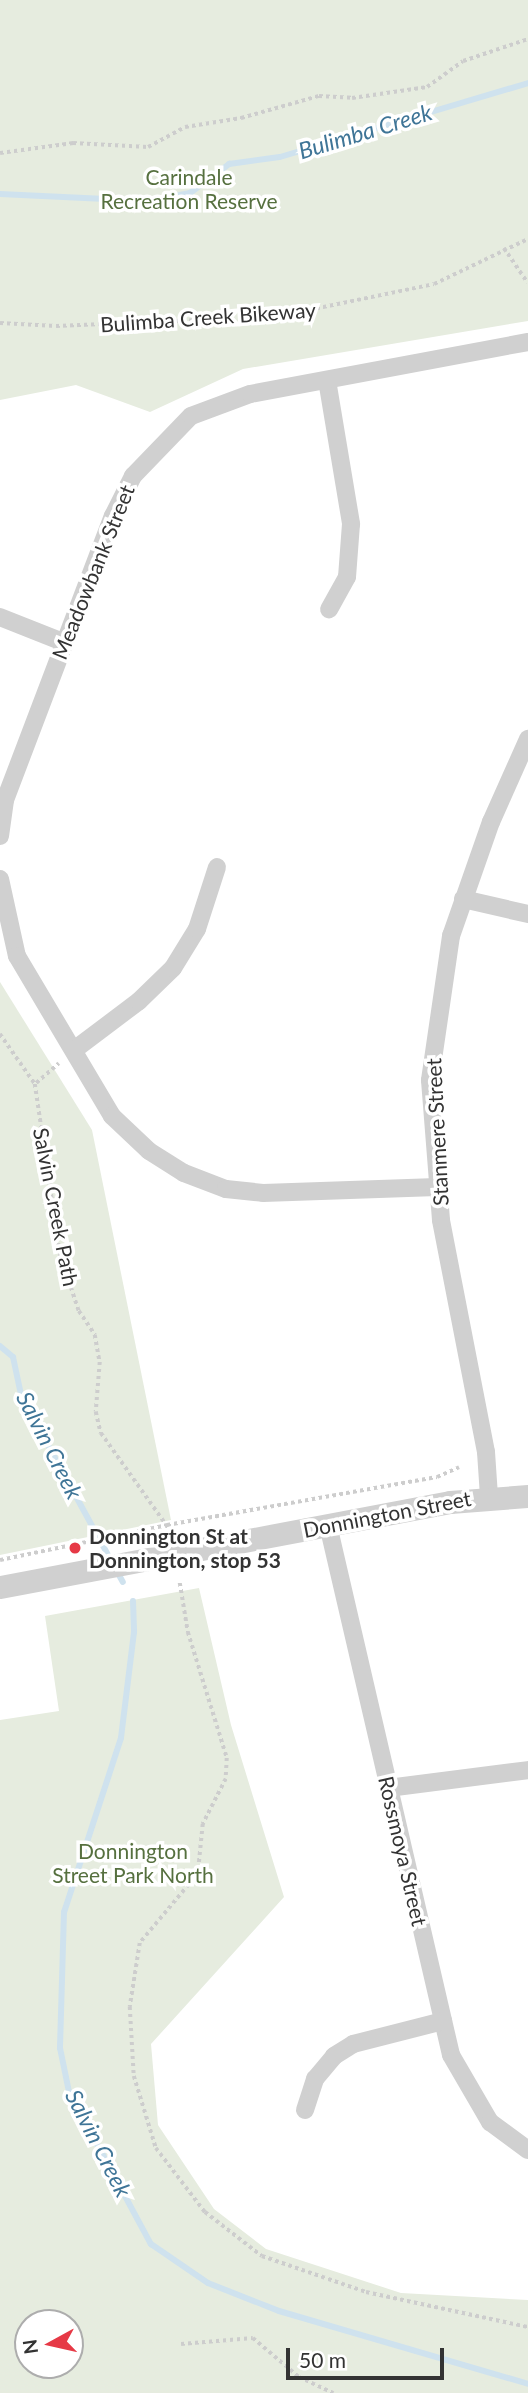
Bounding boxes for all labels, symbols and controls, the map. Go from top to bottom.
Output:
water label: Bulimba Creek [295,98,435,164]
park label: Carindale Recreation Reserve [100,164,278,214]
street label: Bulimba Creek Bikeway [99,297,317,337]
street label: Meadowbank Street [46,481,140,663]
street label: Stanmere Street [421,1057,453,1207]
street label: Salvin Creek Path [28,1126,84,1288]
water label: Salvin Creek [11,1387,89,1503]
street label: Donnington Street [301,1485,473,1543]
place label: Donnington St at Donnington, stop 53 [89,1523,281,1573]
marker: Donnington St at Donnington, stop 53 [67,1540,83,1556]
street label: Rossmoya Street [373,1774,433,1928]
park label: Donnington Street Park North [52,1838,214,1888]
water label: Salvin Creek [60,2085,138,2201]
north arrow [14,2309,84,2379]
scale bar [290,2334,448,2378]
text: N [17,2338,42,2356]
text: 50 m [299,2347,346,2372]

